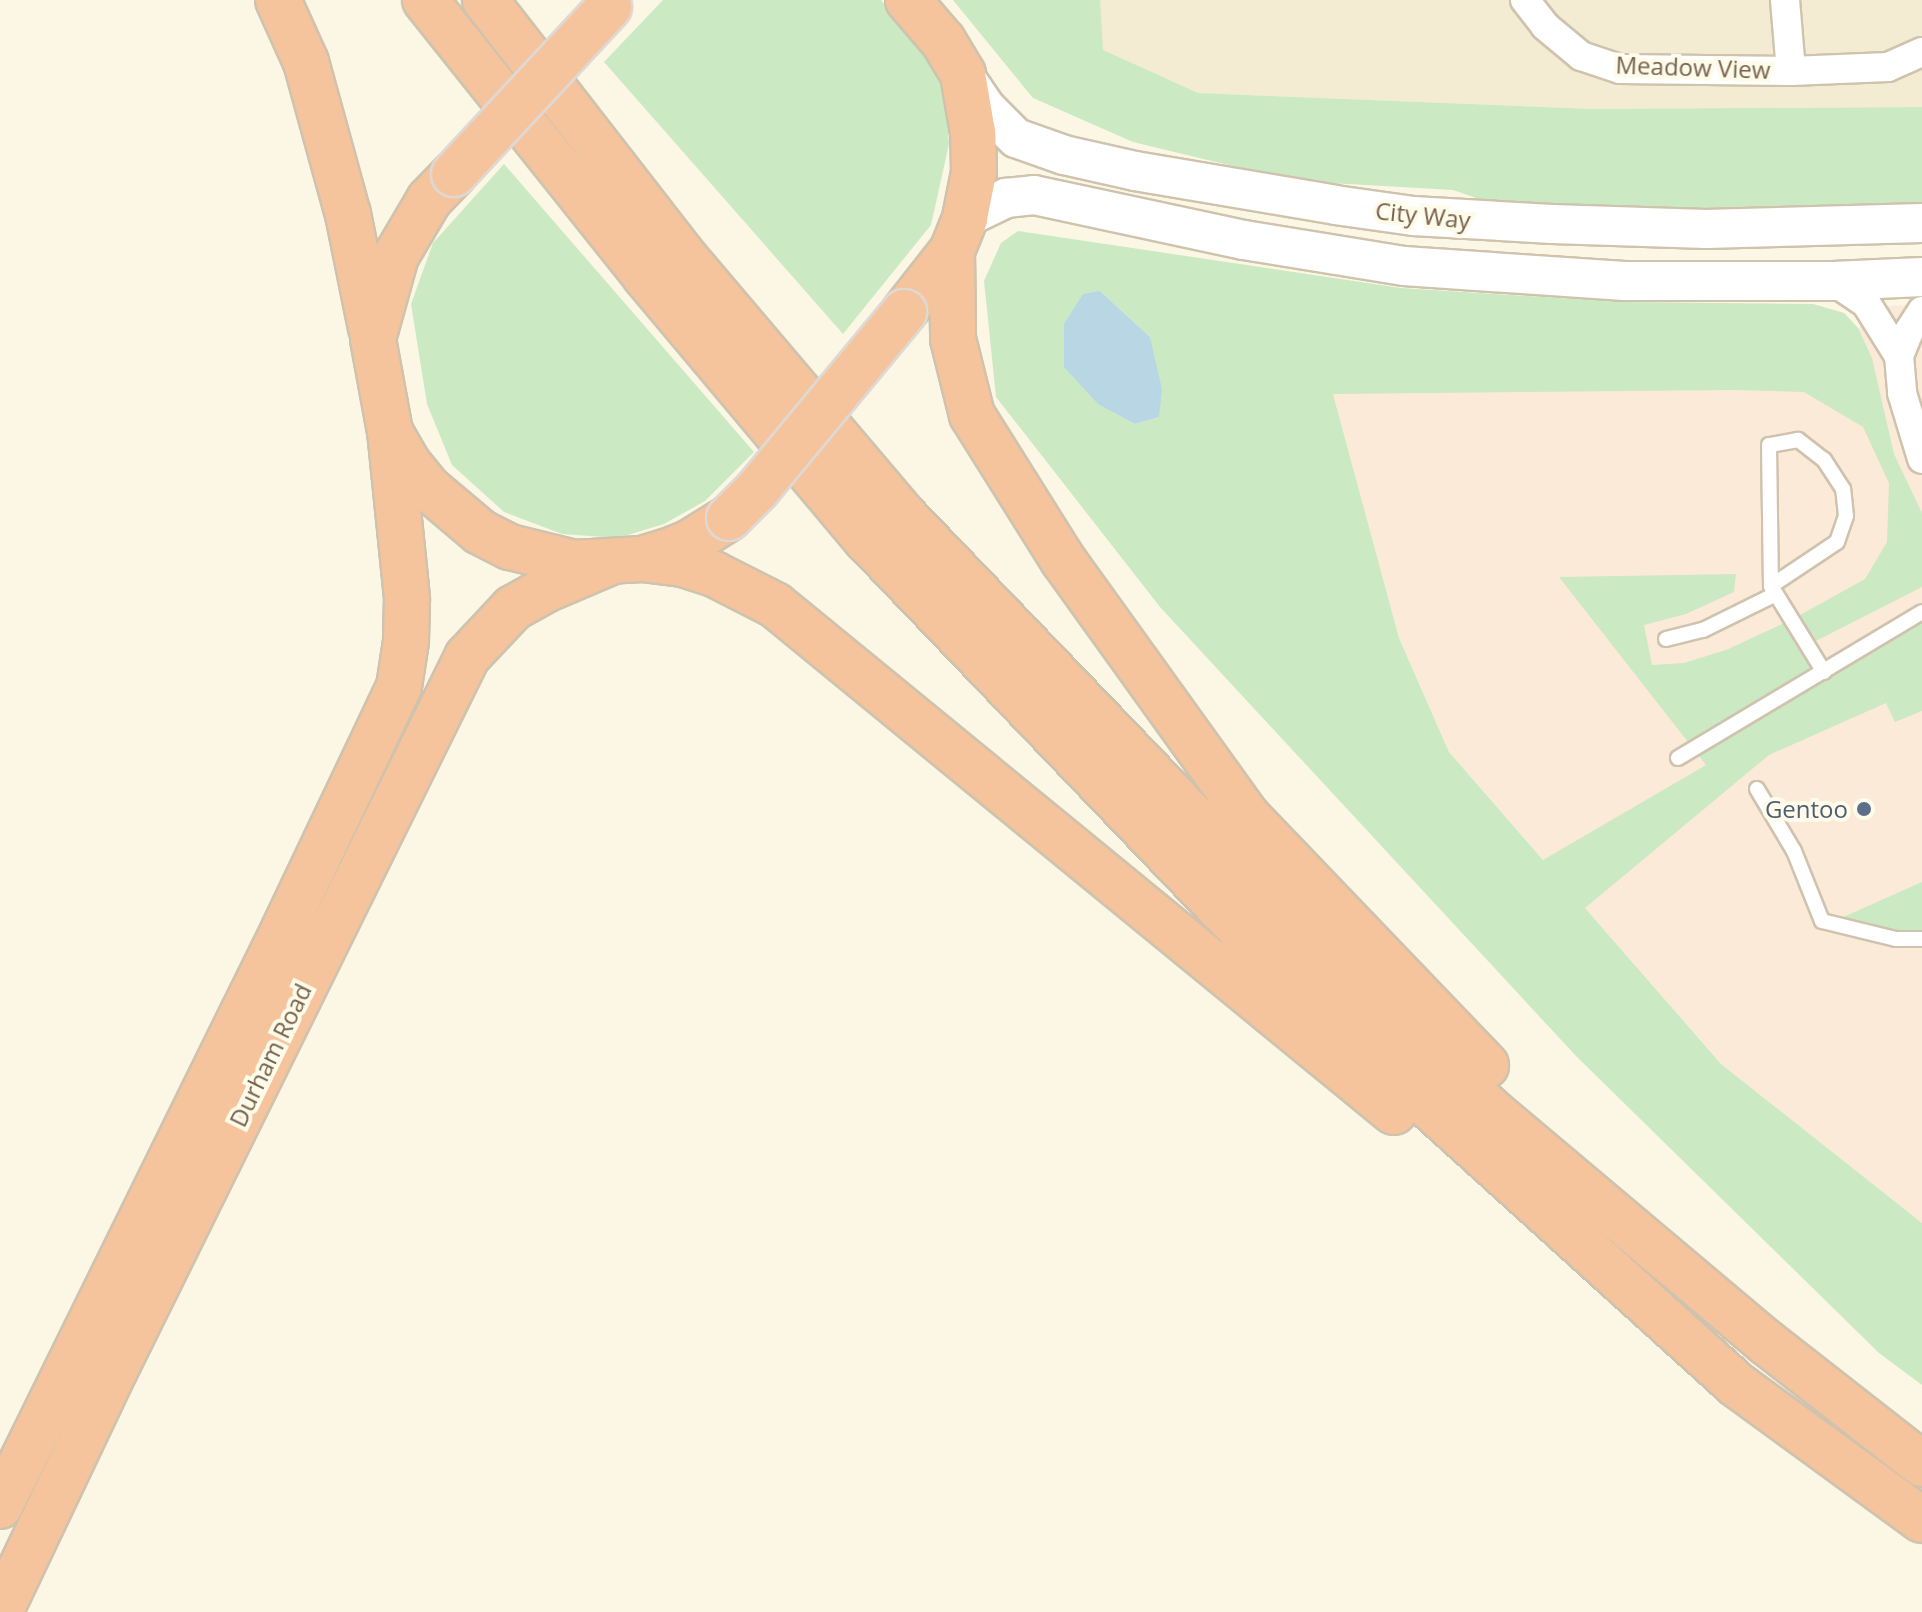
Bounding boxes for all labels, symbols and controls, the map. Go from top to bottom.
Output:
street label: Meadow View [1615,50,1771,84]
street label: City Way [1374,196,1472,234]
place label: Gentoo [1765,795,1848,823]
marker: Gentoo [1855,800,1873,818]
street label: Durham Road [223,979,317,1131]

